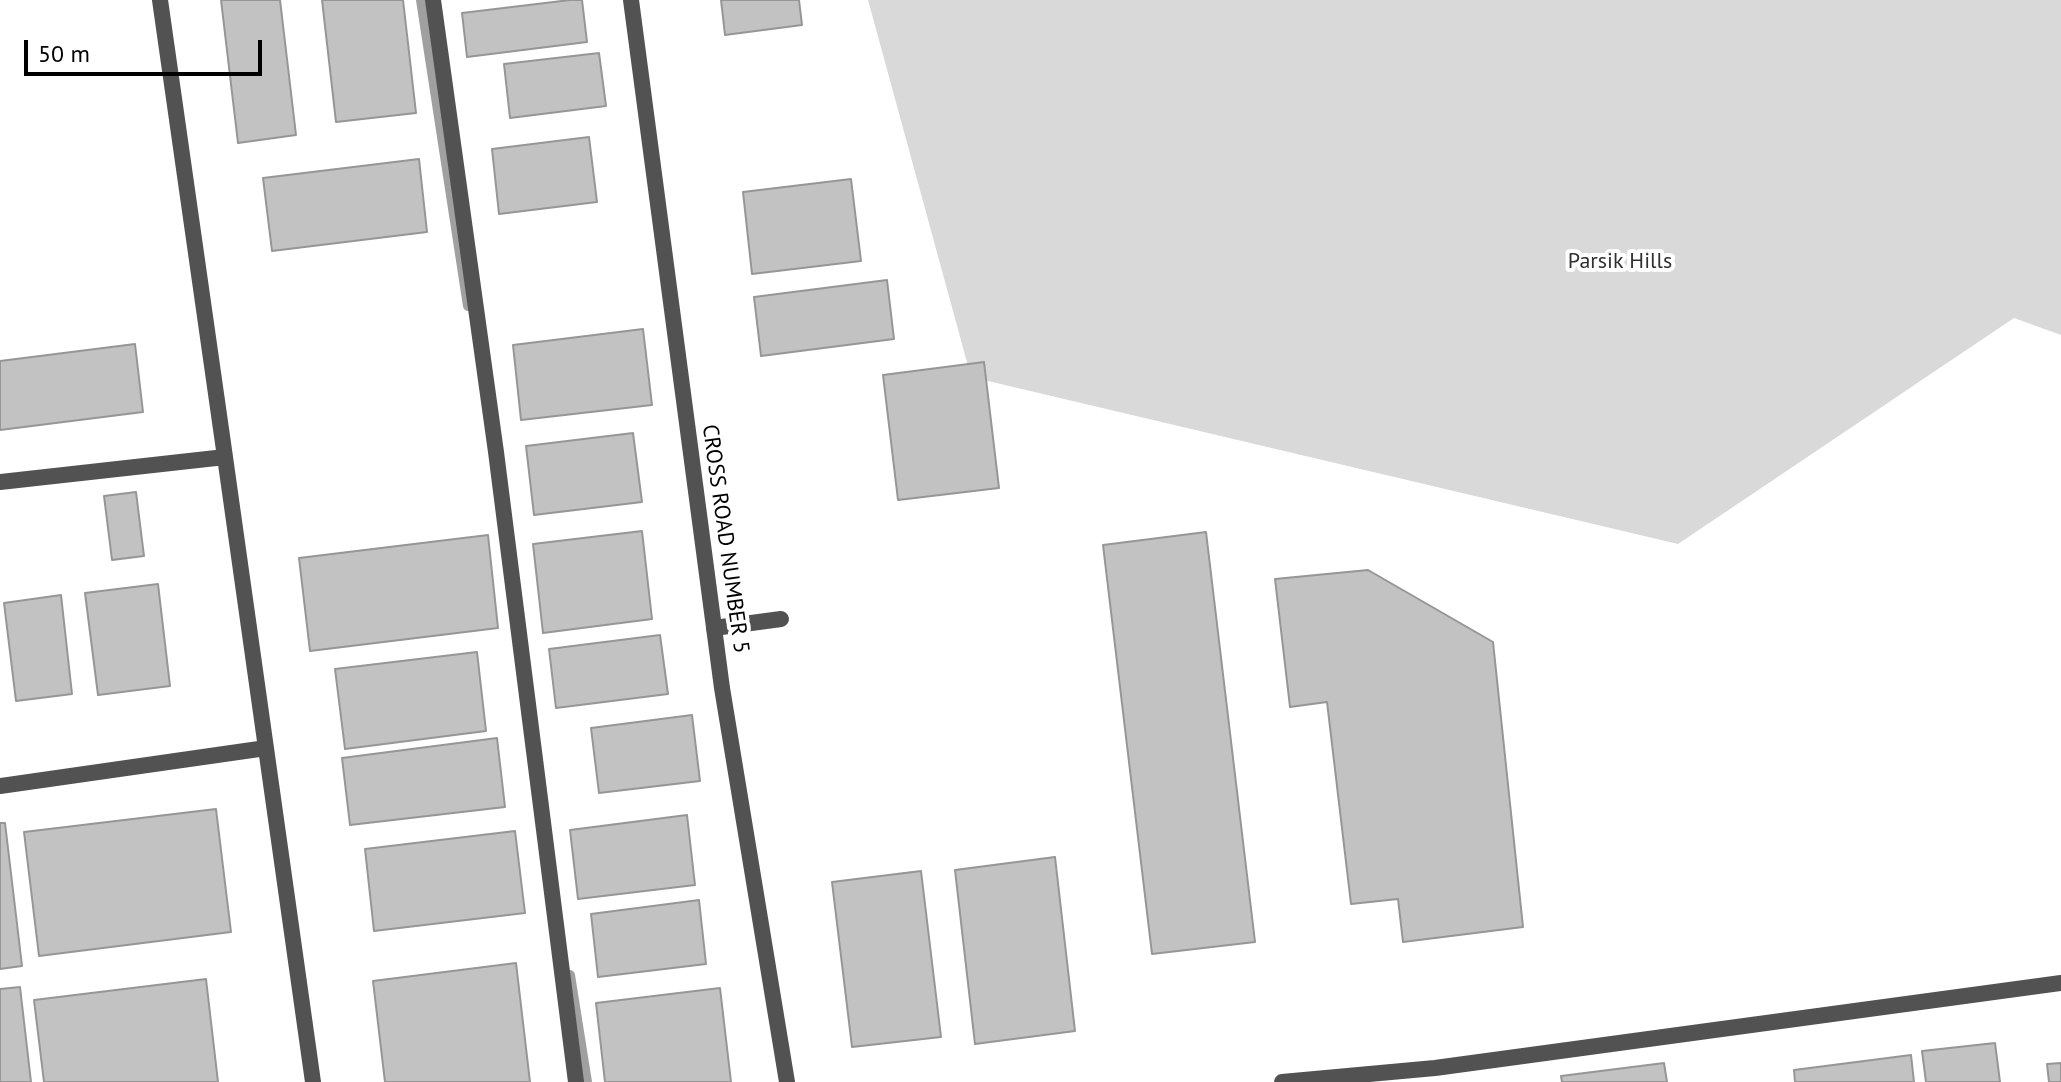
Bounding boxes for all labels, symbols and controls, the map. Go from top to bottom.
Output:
scale bar [28,24,266,74]
text: 50 m [38,38,90,69]
park label: Parsik Hills [1568,249,1672,275]
street label: CROSS ROAD NUMBER 5 [696,423,754,655]

